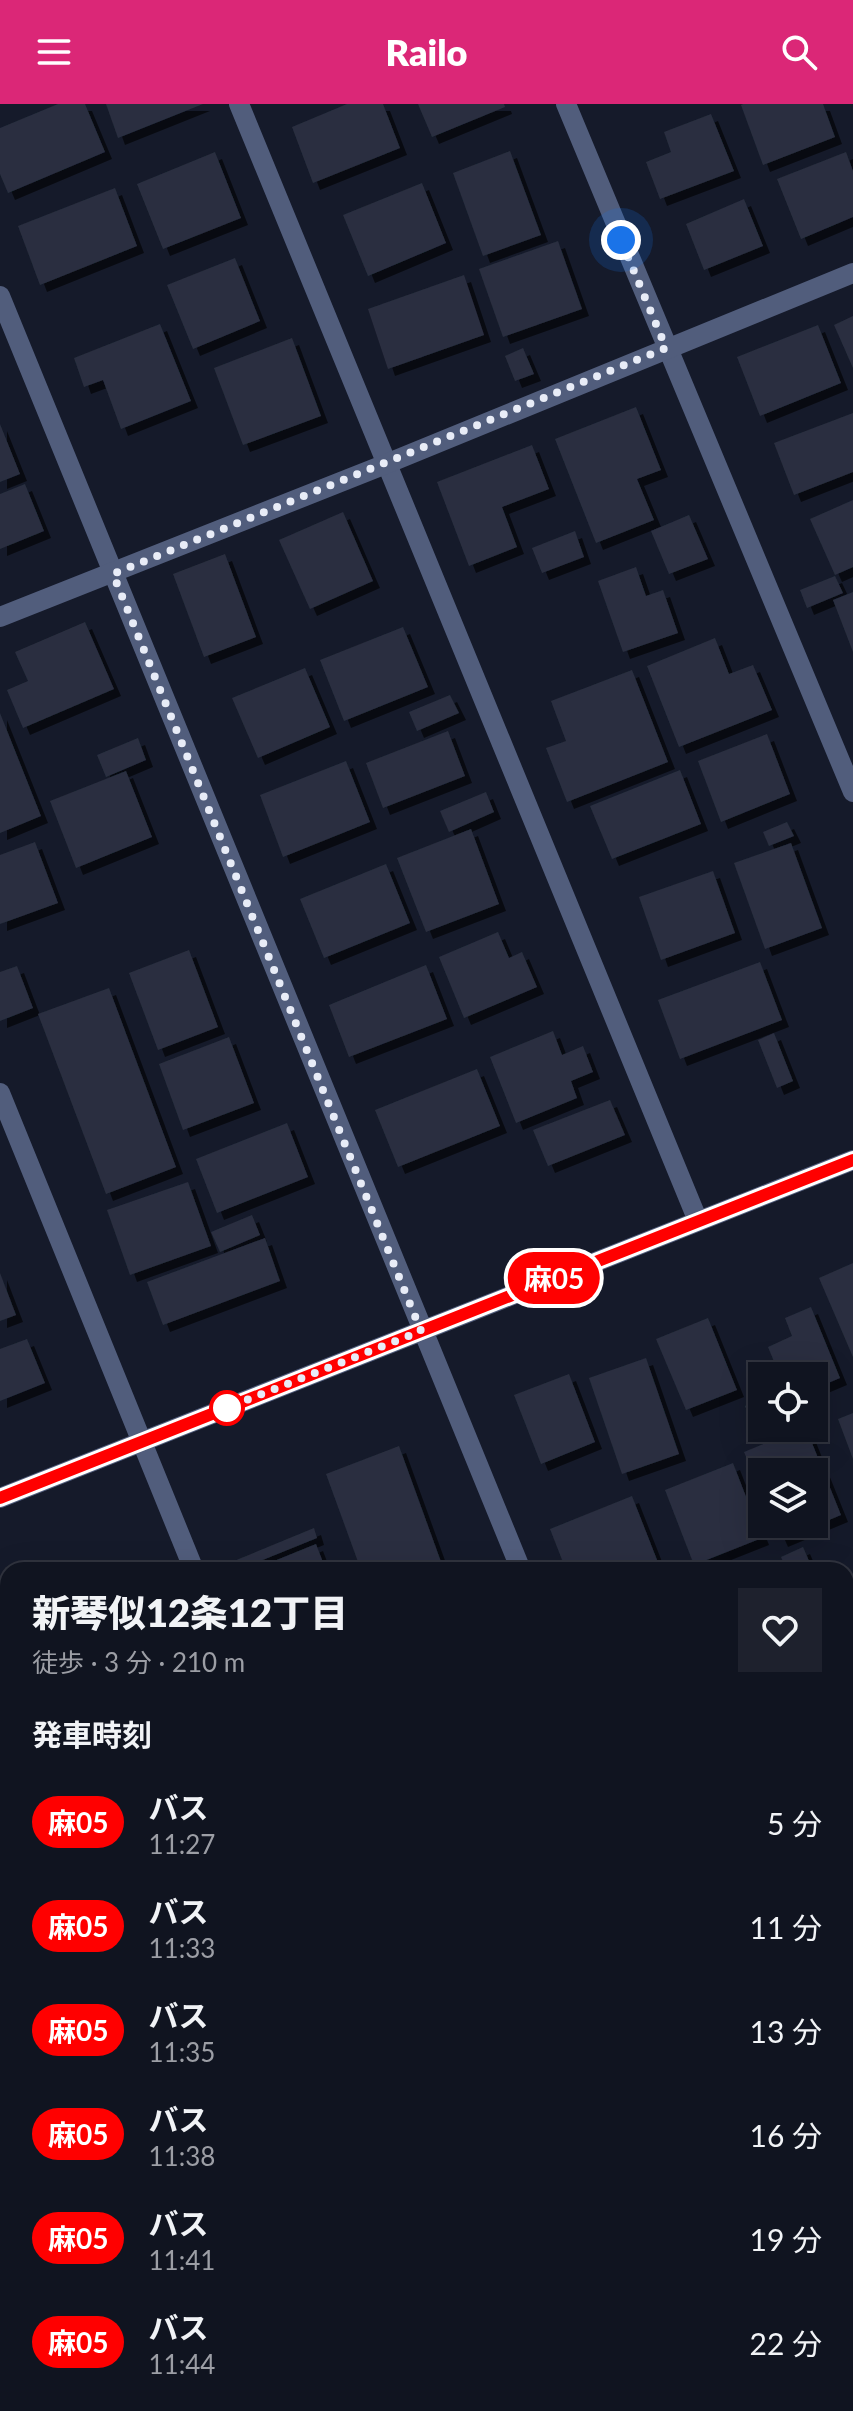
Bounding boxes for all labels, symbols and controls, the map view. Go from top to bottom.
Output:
icon: menu [32,30,76,74]
text: Railo [386,30,467,74]
icon: search [777,30,821,74]
your location [601,220,641,260]
line badge: 麻05 [508,1252,600,1304]
text: 麻05 [524,1261,584,1295]
map controls [748,1362,828,1538]
button: locate [748,1362,828,1442]
unlabelled marker [210,1391,244,1425]
button: layers [748,1458,828,1538]
button: heart [738,1588,822,1672]
text: 新琴似12条12丁目 [32,1589,348,1635]
text: 徒歩 · 3 分 · 210 m [32,1646,245,1678]
text: 発車時刻 [32,1716,152,1752]
text: バス [148,1789,208,1825]
text: 麻05 [48,1805,108,1839]
text: 5 分 [767,1805,822,1841]
text: 11:27 [148,1828,215,1860]
text: バス [148,1893,208,1929]
text: 麻05 [48,1909,108,1943]
text: 11 分 [750,1909,822,1945]
text: 11:33 [148,1932,215,1964]
text: バス [148,1997,208,2033]
text: 麻05 [48,2013,108,2047]
text: 13 分 [750,2013,822,2049]
text: 11:35 [148,2036,215,2068]
text: バス [148,2101,208,2137]
text: 麻05 [48,2117,108,2151]
text: 16 分 [750,2117,822,2153]
text: 11:38 [148,2140,215,2172]
text: バス [148,2205,208,2241]
text: 麻05 [48,2221,108,2255]
text: 19 分 [750,2221,822,2257]
text: 11:41 [148,2244,215,2276]
text: バス [148,2309,208,2345]
text: 麻05 [48,2325,108,2359]
text: 22 分 [750,2325,822,2361]
text: 11:44 [148,2348,215,2380]

